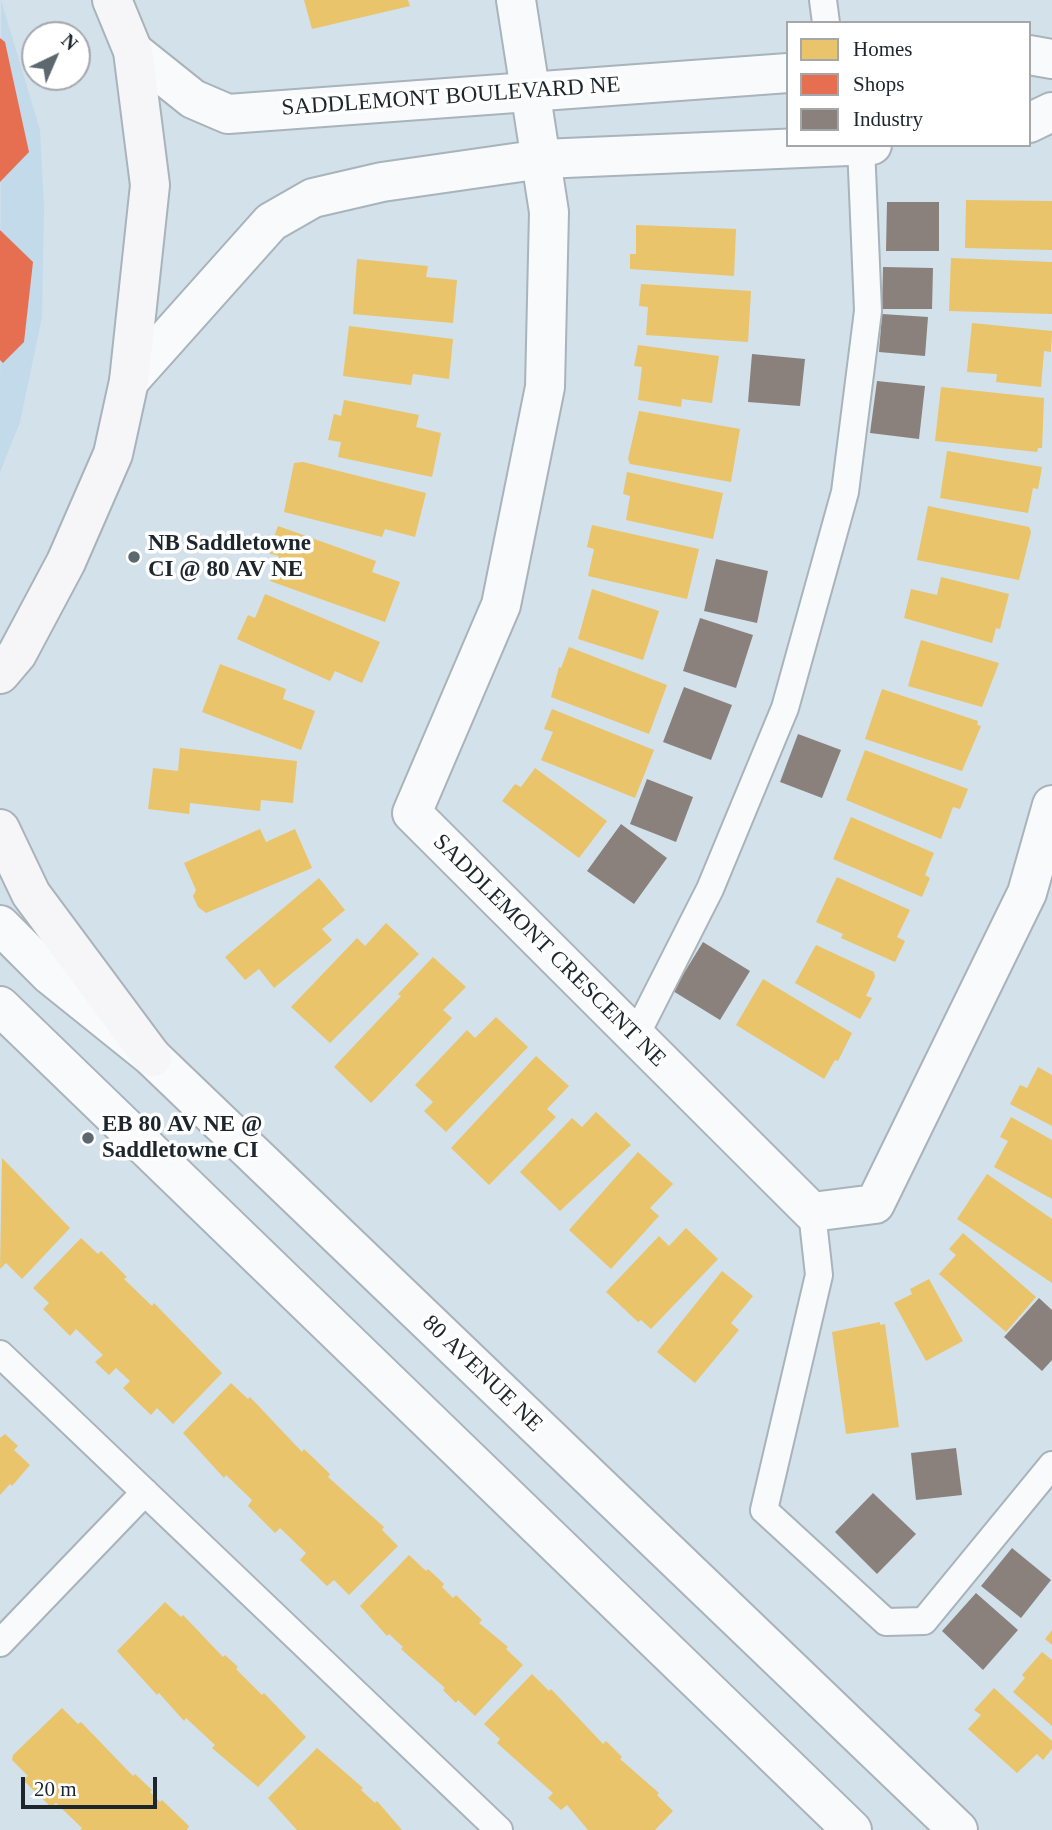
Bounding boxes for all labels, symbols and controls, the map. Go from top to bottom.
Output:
north arrow [21,21,91,91]
legend [786,21,1031,147]
text: N [57,30,82,54]
text: Homes [853,37,913,61]
street label: SADDLEMONT BOULEVARD NE [281,71,621,123]
text: Shops [853,72,904,96]
text: Industry [853,107,923,131]
place label: NB Saddletowne CI @ 80 AV NE [148,530,311,584]
marker: NB Saddletowne CI @ 80 AV NE [126,549,142,565]
street label: SADDLEMONT CRESCENT NE [427,829,671,1073]
place label: EB 80 AV NE @ Saddletowne CI [102,1111,262,1165]
marker: EB 80 AV NE @ Saddletowne CI [80,1130,96,1146]
street label: 80 AVENUE NE [416,1310,548,1438]
scale bar [24,1764,161,1808]
text: 20 m [34,1777,77,1801]

